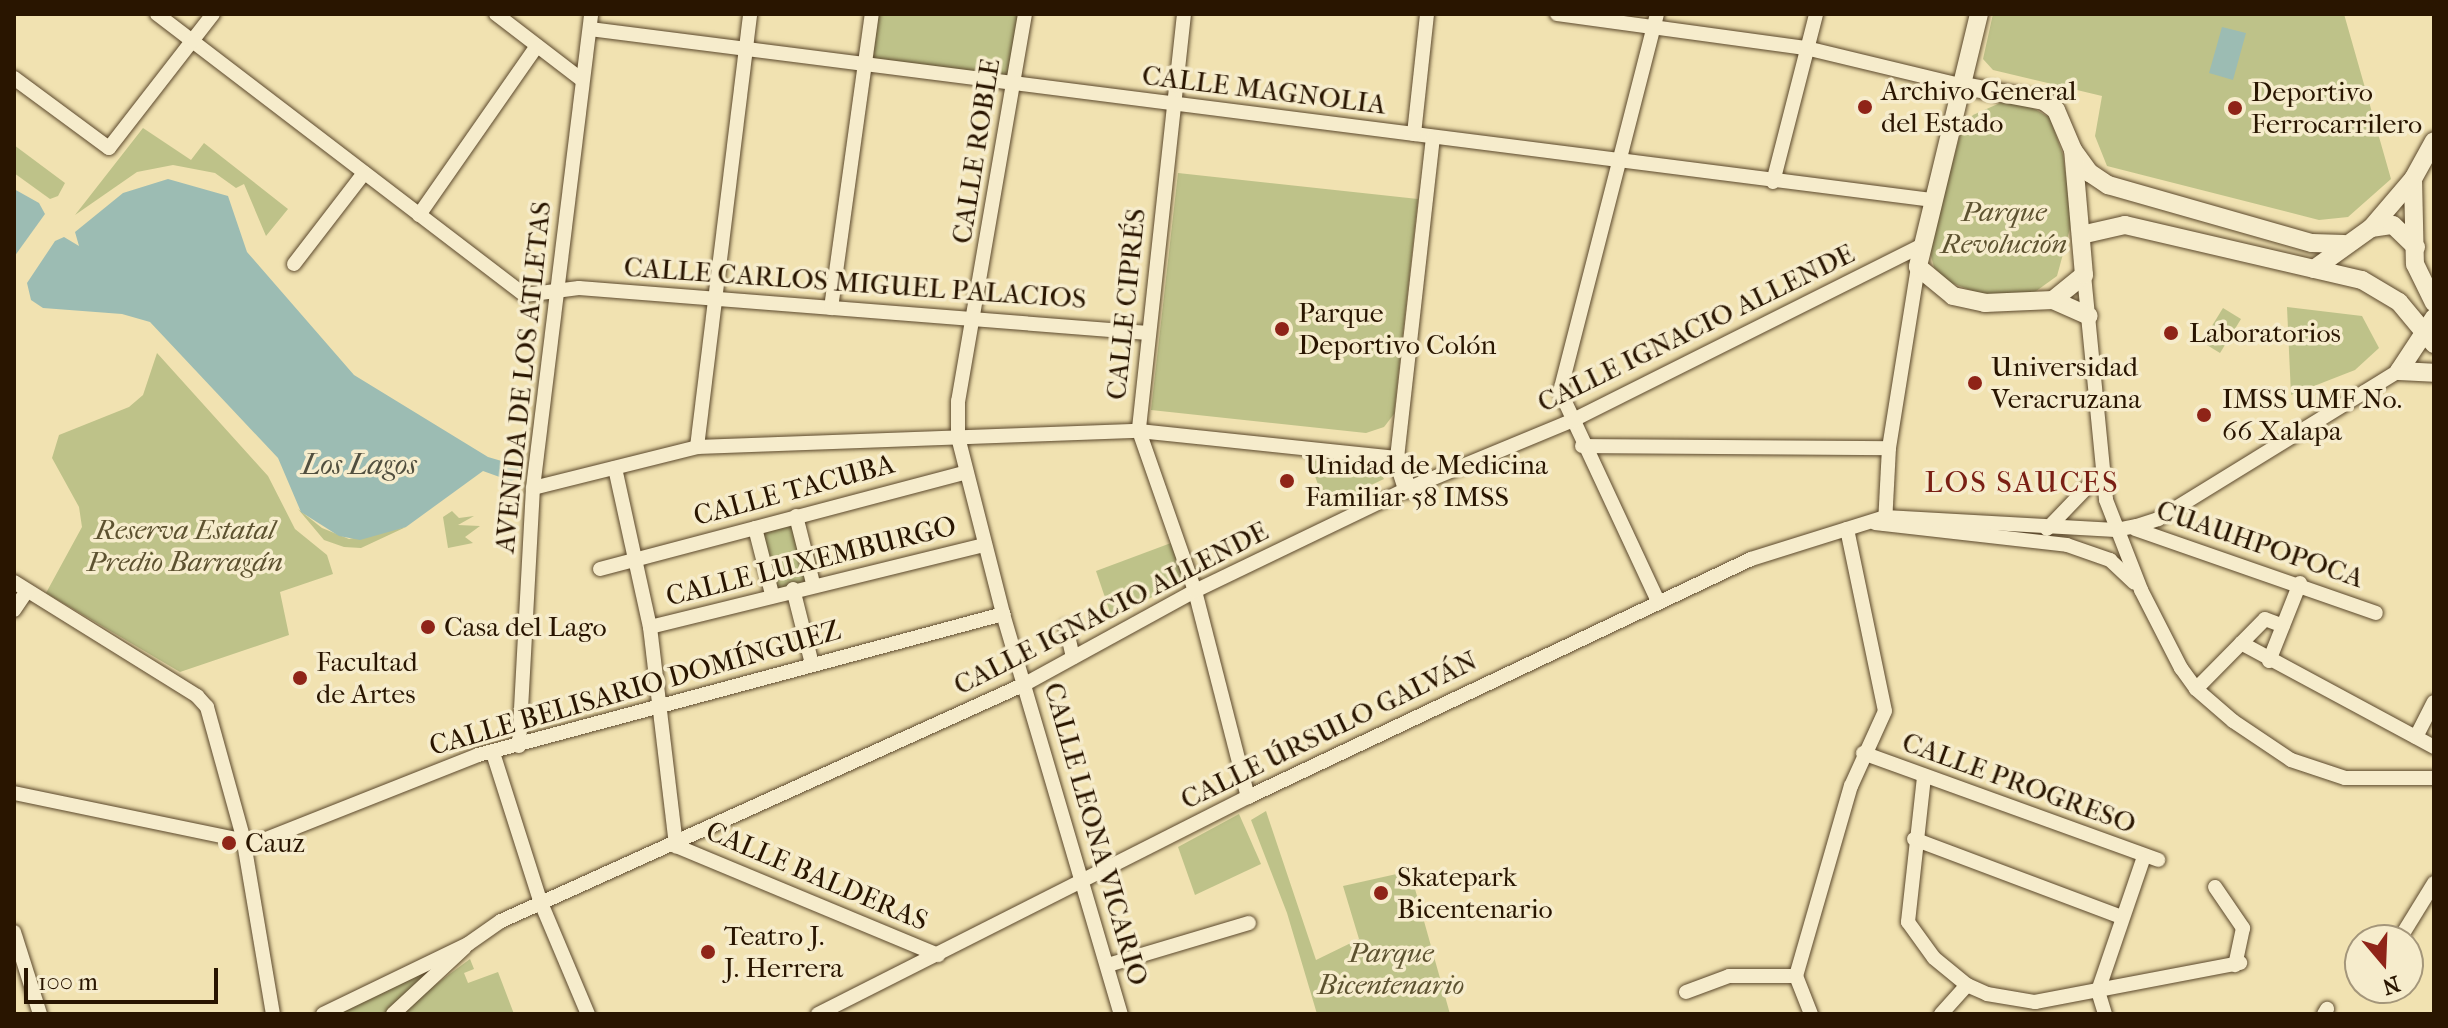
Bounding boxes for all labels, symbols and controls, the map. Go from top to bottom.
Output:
street label: CALLE ROBLE [945,56,1007,246]
street label: CALLE MAGNOLIA [1140,58,1388,122]
place label: Archivo General del Estado [1881,74,2077,140]
place label: Deportivo Ferrocarrilero [2251,75,2422,141]
marker: Archivo General del Estado [1856,98,1874,116]
marker: Deportivo Ferrocarrilero [2226,99,2244,117]
park label: Parque Revolución [1941,195,2067,261]
street label: AVENIDA DE LOS ATLETAS [488,199,558,555]
street label: CALLE CIPRÉS [1099,207,1153,401]
street label: CALLE IGNACIO ALLENDE [1532,237,1860,419]
street label: CALLE CARLOS MIGUEL PALACIOS [623,250,1087,316]
place label: Parque Deportivo Colón [1298,296,1497,362]
place label: Laboratorios [2189,316,2341,350]
marker: Parque Deportivo Colón [1273,320,1291,338]
marker: Laboratorios [2160,322,2182,344]
place label: Universidad Veracruzana [1991,350,2141,416]
marker: Universidad Veracruzana [1966,374,1984,392]
place label: IMSS UMF No. 66 Xalapa [2222,382,2402,448]
marker: IMSS UMF No. 66 Xalapa [2193,404,2215,426]
water label: Los Lagos [301,447,417,483]
street label: CALLE TACUBA [690,447,898,533]
place label: Unidad de Medicina Familiar 58 IMSS [1305,448,1548,514]
district label: LOS SAUCES [1924,465,2120,501]
marker: Unidad de Medicina Familiar 58 IMSS [1276,470,1298,492]
street label: CUAUHPOPOCA [2152,493,2368,595]
street label: CALLE LUXEMBURGO [662,509,960,613]
park label: Reserva Estatal Predio Barragán [87,513,283,579]
street label: CALLE IGNACIO ALLENDE [948,514,1274,702]
place label: Casa del Lago [444,610,607,644]
street label: CALLE BELISARIO DOMÍNGUEZ [425,613,845,763]
marker: Casa del Lago [419,618,437,636]
street label: CALLE ÚRSULO GALVÁN [1175,643,1483,817]
place label: Facultad de Artes [316,645,418,711]
marker: Facultad de Artes [291,669,309,687]
street label: CALLE LEONA VICARIO [1037,679,1155,989]
street label: CALLE PROGRESO [1898,725,2140,841]
street label: CALLE BALDERAS [701,814,933,938]
place label: Cauz [245,826,305,860]
marker: Cauz [220,834,238,852]
place label: Skatepark Bicentenario [1397,860,1553,926]
marker: Skatepark Bicentenario [1372,884,1390,902]
place label: Teatro J. J. Herrera [724,919,843,985]
north arrow [2344,924,2424,1004]
park label: Parque Bicentenario [1318,936,1464,1002]
marker: Teatro J. J. Herrera [699,943,717,961]
scale bar [28,952,222,1002]
text: 100 m [38,968,98,996]
text: N [2379,970,2403,1000]

